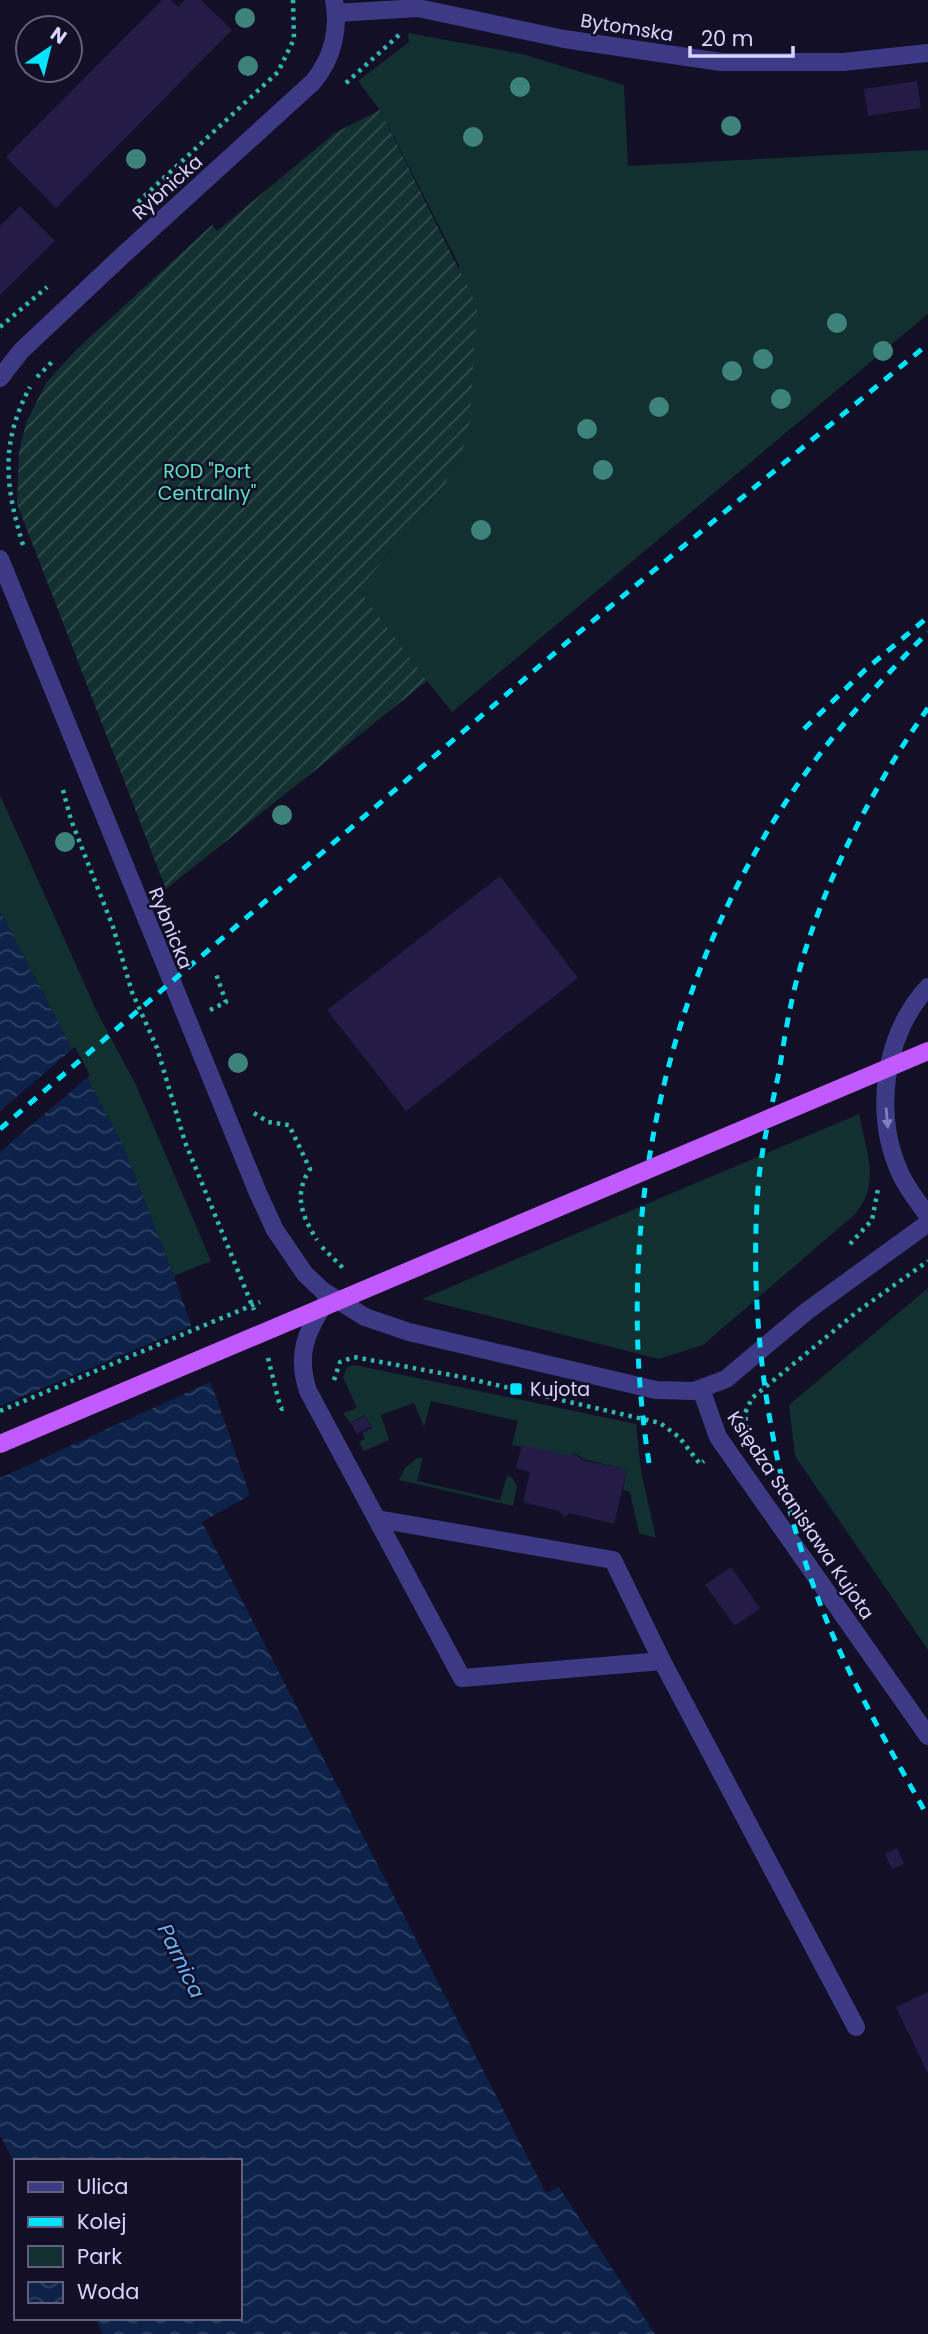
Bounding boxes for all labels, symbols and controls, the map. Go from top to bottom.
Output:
street label: Bytomska [579,7,675,48]
north arrow [14,14,84,84]
scale bar [690,14,793,58]
text: N [45,20,72,51]
text: 20 m [701,24,754,53]
street label: Rybnicka [126,149,208,226]
park label: ROD "Port Centralny" [158,458,256,507]
street label: Rybnicka [142,883,199,973]
one-way arrow [882,1107,893,1129]
place label: Kujota [530,1376,590,1403]
marker: Kujota [508,1381,524,1397]
street label: Księdza Stanisława Kujota [721,1406,881,1625]
water label: Parnica [151,1919,212,2003]
legend [14,2159,242,2320]
text: Ulica [77,2172,128,2201]
text: Kolej [77,2207,126,2236]
text: Park [77,2242,122,2271]
text: Woda [77,2277,139,2306]

